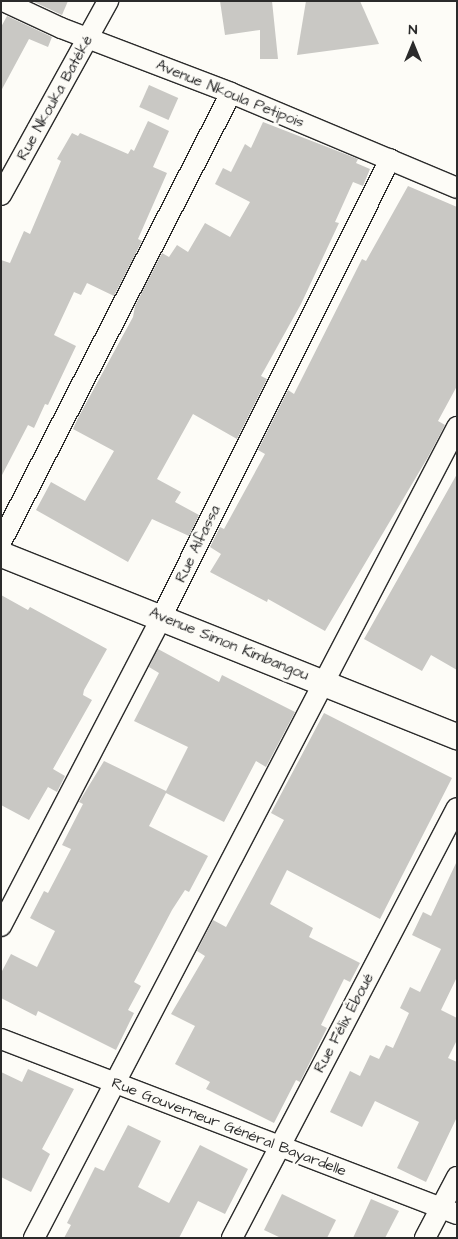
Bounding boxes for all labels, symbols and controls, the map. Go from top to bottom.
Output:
north arrow [388,20,438,70]
text: N [409,20,417,40]
street label: Rue Nkouka Batéké [13,33,97,163]
street label: Avenue Nkoula Petipois [153,56,307,132]
street label: Rue Alfassa [172,502,224,586]
street label: Avenue Simon Kimbangou [147,604,311,684]
street label: Rue Félix Éboué [310,970,378,1076]
street label: Rue Gouverneur Général Bayardelle [109,1074,349,1180]

